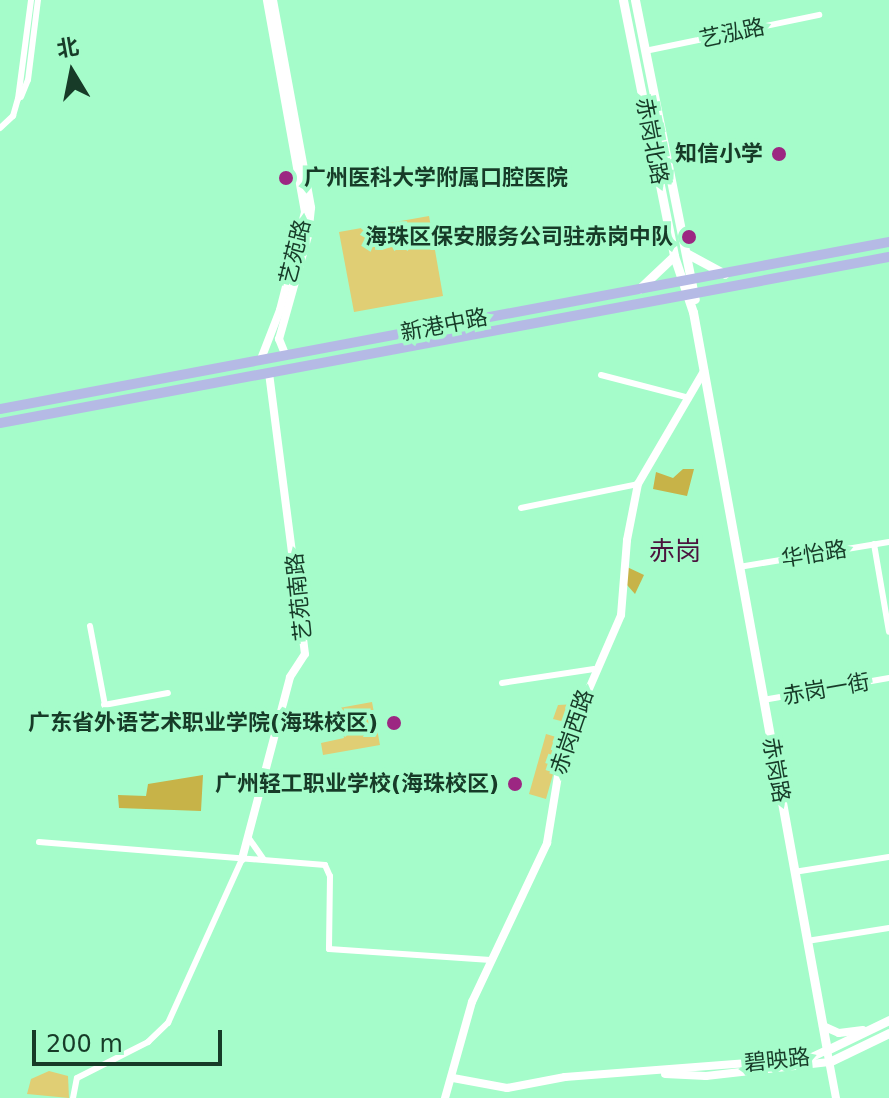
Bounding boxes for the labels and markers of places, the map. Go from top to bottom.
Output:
place label: 知信小学 [675,141,763,167]
marker: 知信小学 [770,145,788,163]
place label: 广州医科大学附属口腔医院 [304,165,568,191]
marker: 广州医科大学附属口腔医院 [275,167,297,189]
place label: 海珠区保安服务公司驻赤岗中队 [365,224,673,250]
marker: 海珠区保安服务公司驻赤岗中队 [680,228,698,246]
place label: 广东省外语艺术职业学院(海珠校区) [28,710,378,736]
marker: 广东省外语艺术职业学院(海珠校区) [385,714,403,732]
place label: 广州轻工职业学校(海珠校区) [215,771,499,797]
marker: 广州轻工职业学校(海珠校区) [506,775,524,793]

